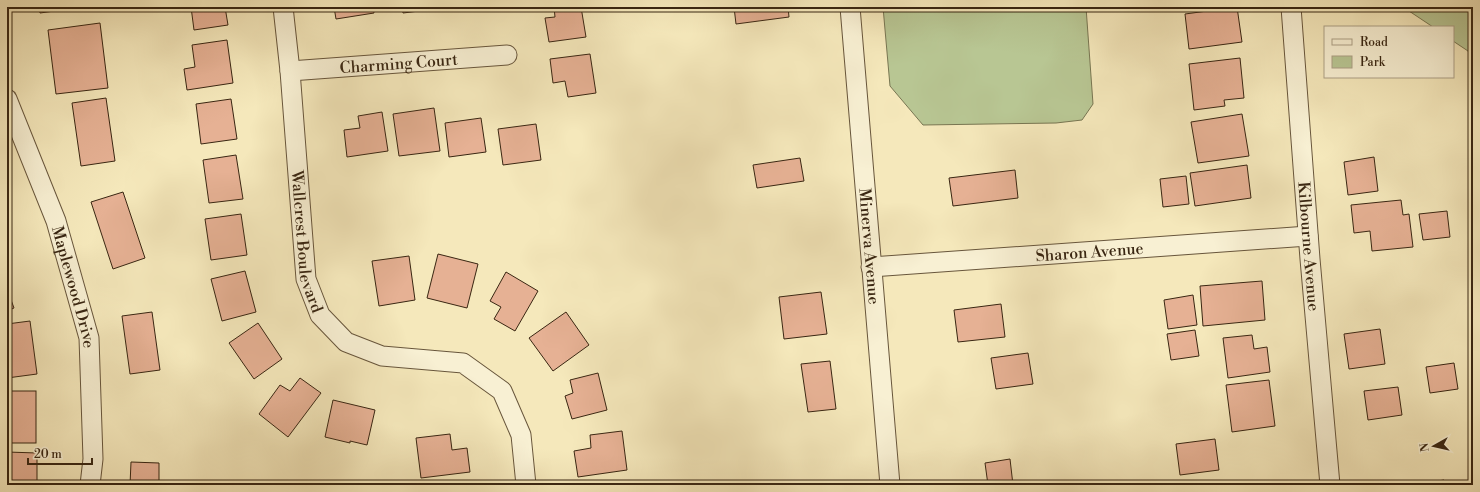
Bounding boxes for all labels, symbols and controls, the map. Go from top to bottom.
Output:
legend [1324,26,1454,78]
text: Road [1360,35,1388,50]
street label: Charming Court [339,50,459,78]
text: Park [1360,55,1386,70]
street label: Wallcrest Boulevard [287,169,327,316]
street label: Kilbourne Avenue [1293,181,1324,312]
street label: Minerva Avenue [854,187,884,305]
street label: Maplewood Drive [47,224,99,349]
street label: Sharon Avenue [1035,239,1144,266]
north arrow [1414,426,1454,466]
scale bar [28,440,92,466]
text: N [1418,442,1433,453]
text: 20 m [34,447,62,462]

